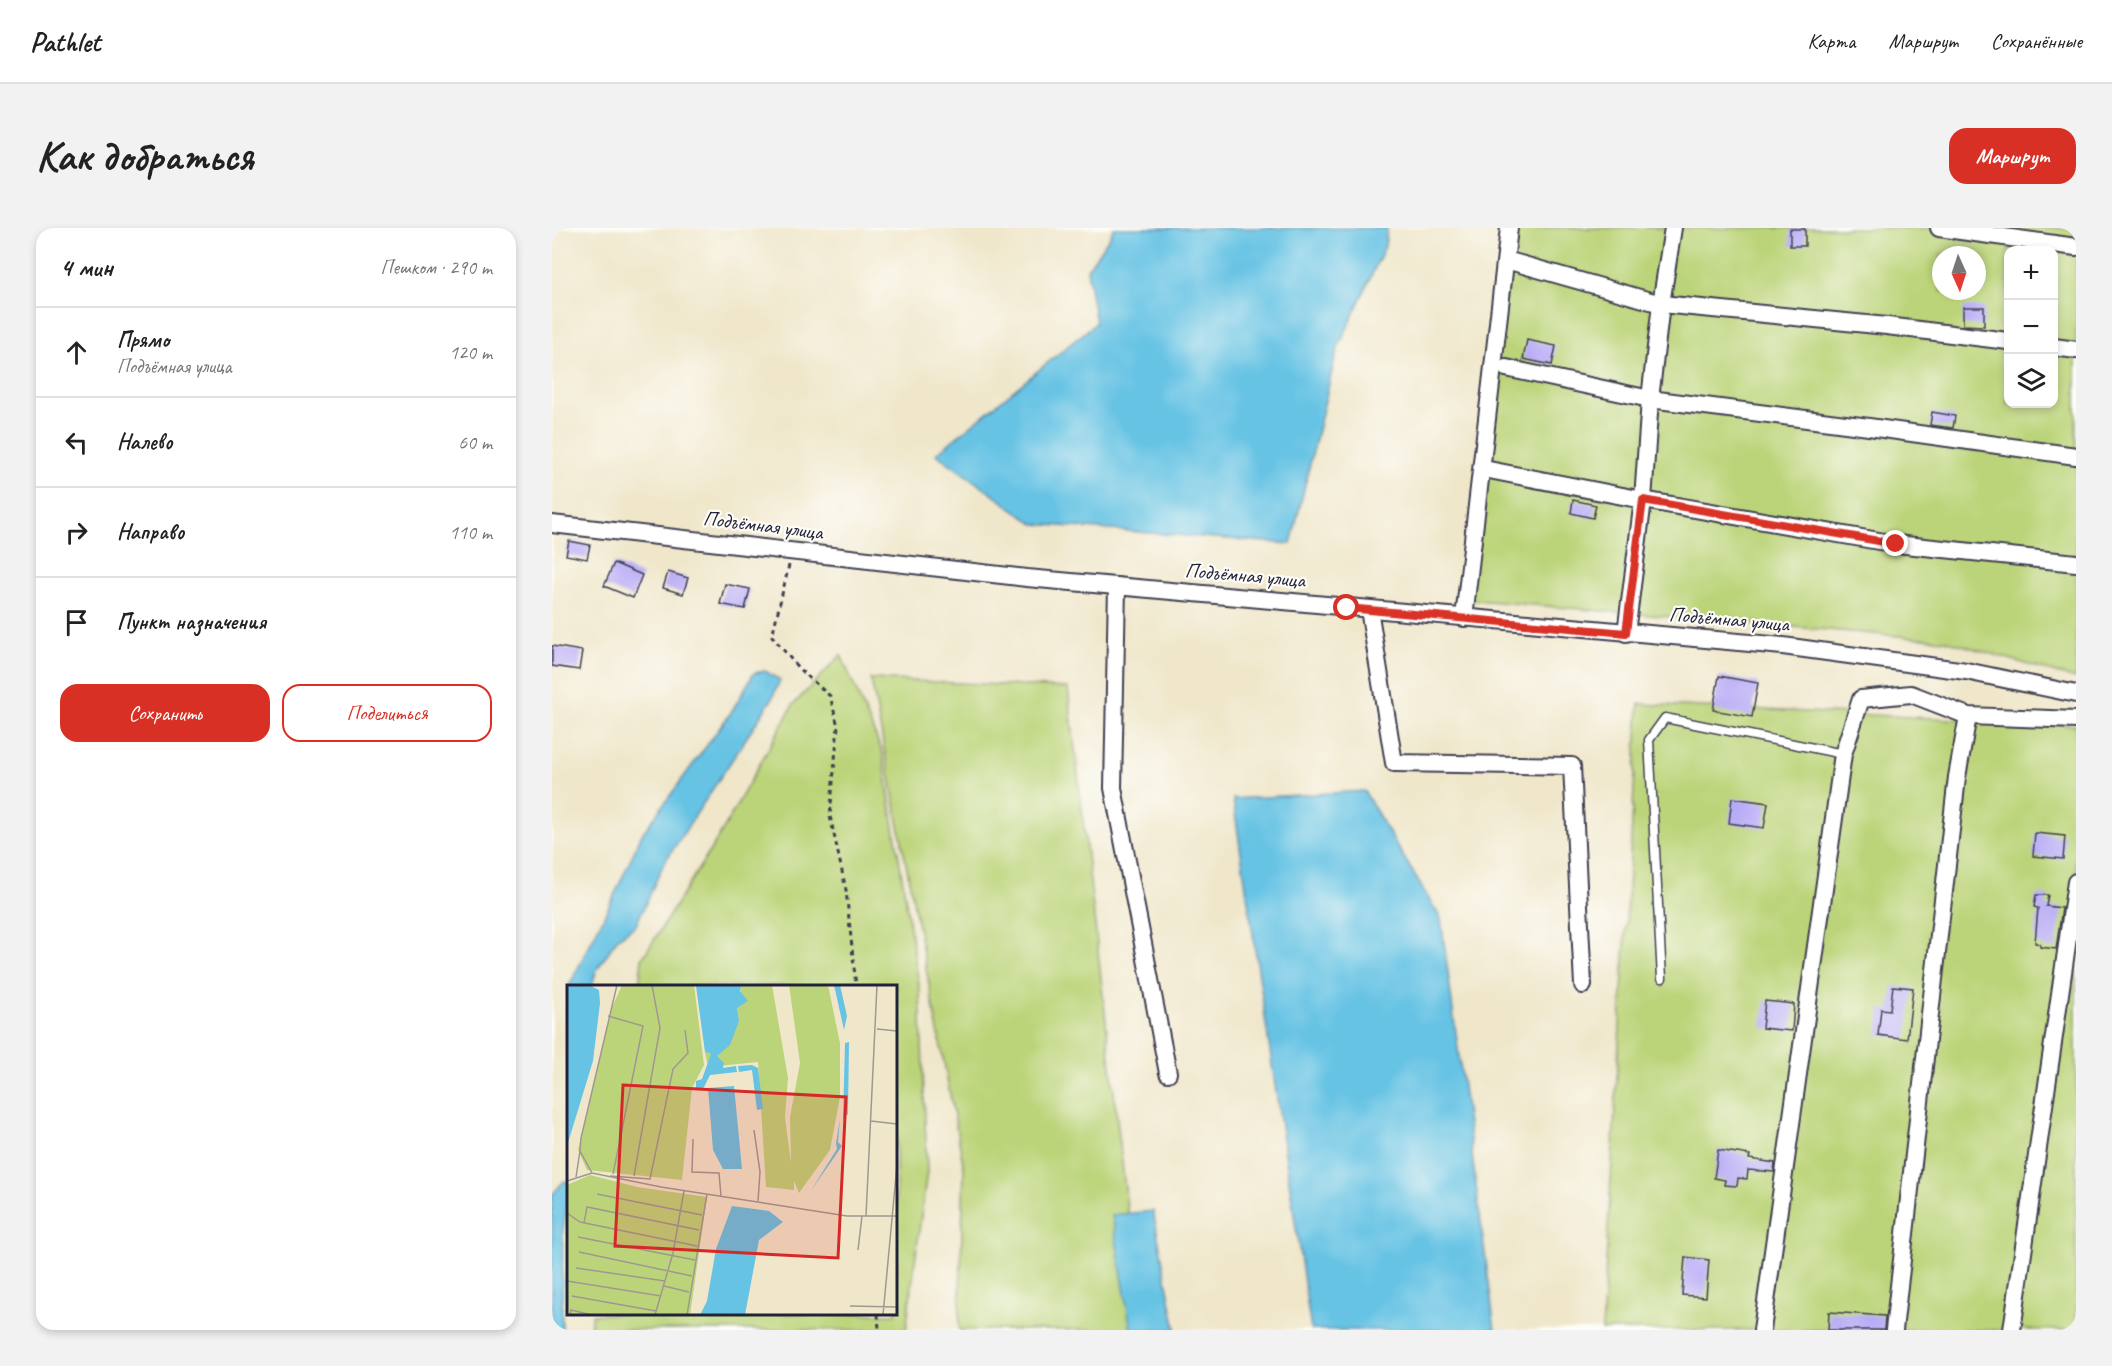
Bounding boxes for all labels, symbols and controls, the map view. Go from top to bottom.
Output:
text: Pathlet [30,24,100,59]
text: Карта [1807,28,1856,54]
text: Маршрут [1889,28,1958,54]
text: Сохранённые [1991,28,2082,54]
button: Маршрут [1949,128,2076,184]
text: Как добраться [36,130,253,183]
north arrow [1932,246,1986,300]
map controls [2004,246,2058,408]
button: + [2004,246,2058,300]
text: 4 мин [60,251,113,284]
text: Пешком · 290 m [380,255,492,280]
button: − [2004,300,2058,354]
text: Прямо [117,326,169,354]
icon: ahead [60,336,93,369]
text: 120 m [449,340,492,365]
text: Подъёмная улица [117,354,232,379]
button: layers [2004,354,2058,408]
icon: left [60,426,93,459]
text: Налево [117,428,173,456]
text: 60 m [458,430,492,455]
street label: Подъёмная улица [702,505,826,545]
icon: right [60,516,93,549]
text: Направо [117,518,184,546]
text: 110 m [449,520,492,545]
route end [1882,530,1908,556]
street label: Подъёмная улица [1184,557,1308,593]
route start [1333,594,1359,620]
street label: Подъёмная улица [1668,601,1792,637]
icon: arrive [60,606,93,639]
text: Пункт назначения [117,608,266,636]
button: Сохранить [60,684,270,742]
button: Поделиться [282,684,492,742]
inset map [567,985,897,1315]

